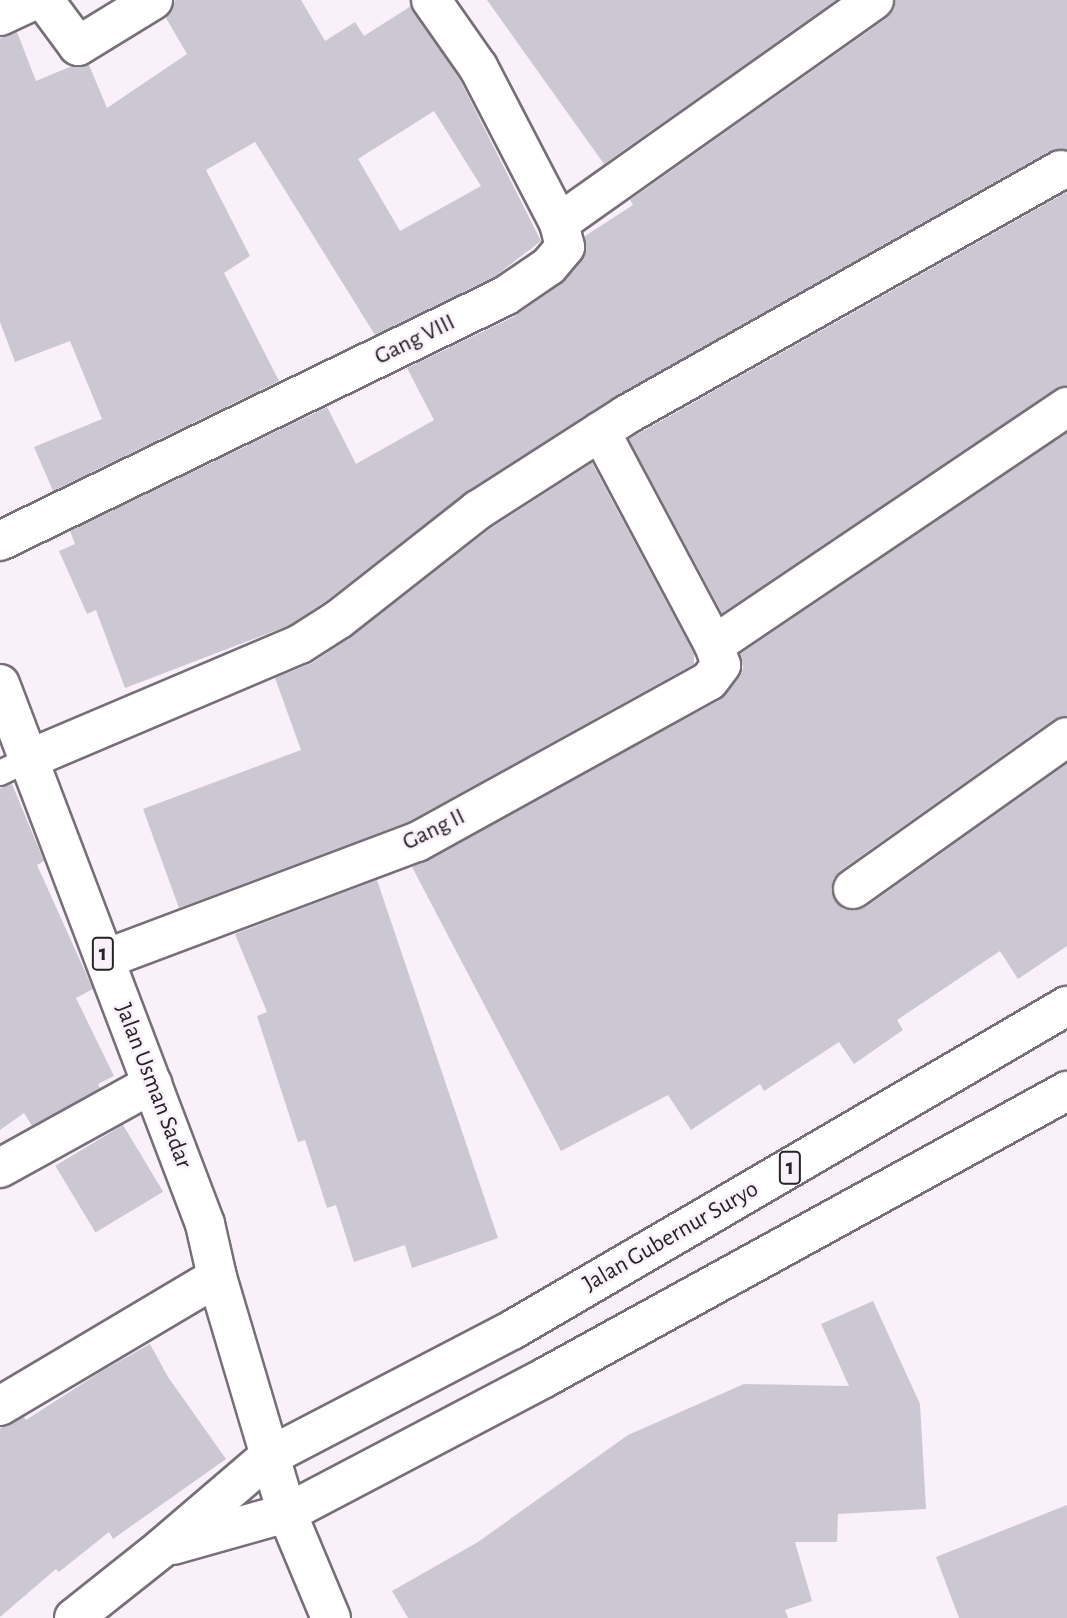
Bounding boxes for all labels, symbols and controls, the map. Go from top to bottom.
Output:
street label: Gang VIII [370,308,460,372]
street label: Gang II [398,803,470,857]
road number: 1 [91,934,115,973]
street label: Jalan Usman Sadar [108,999,198,1173]
road number: 1 [778,1148,802,1188]
street label: Jalan Gubernur Suryo [578,1175,764,1299]

